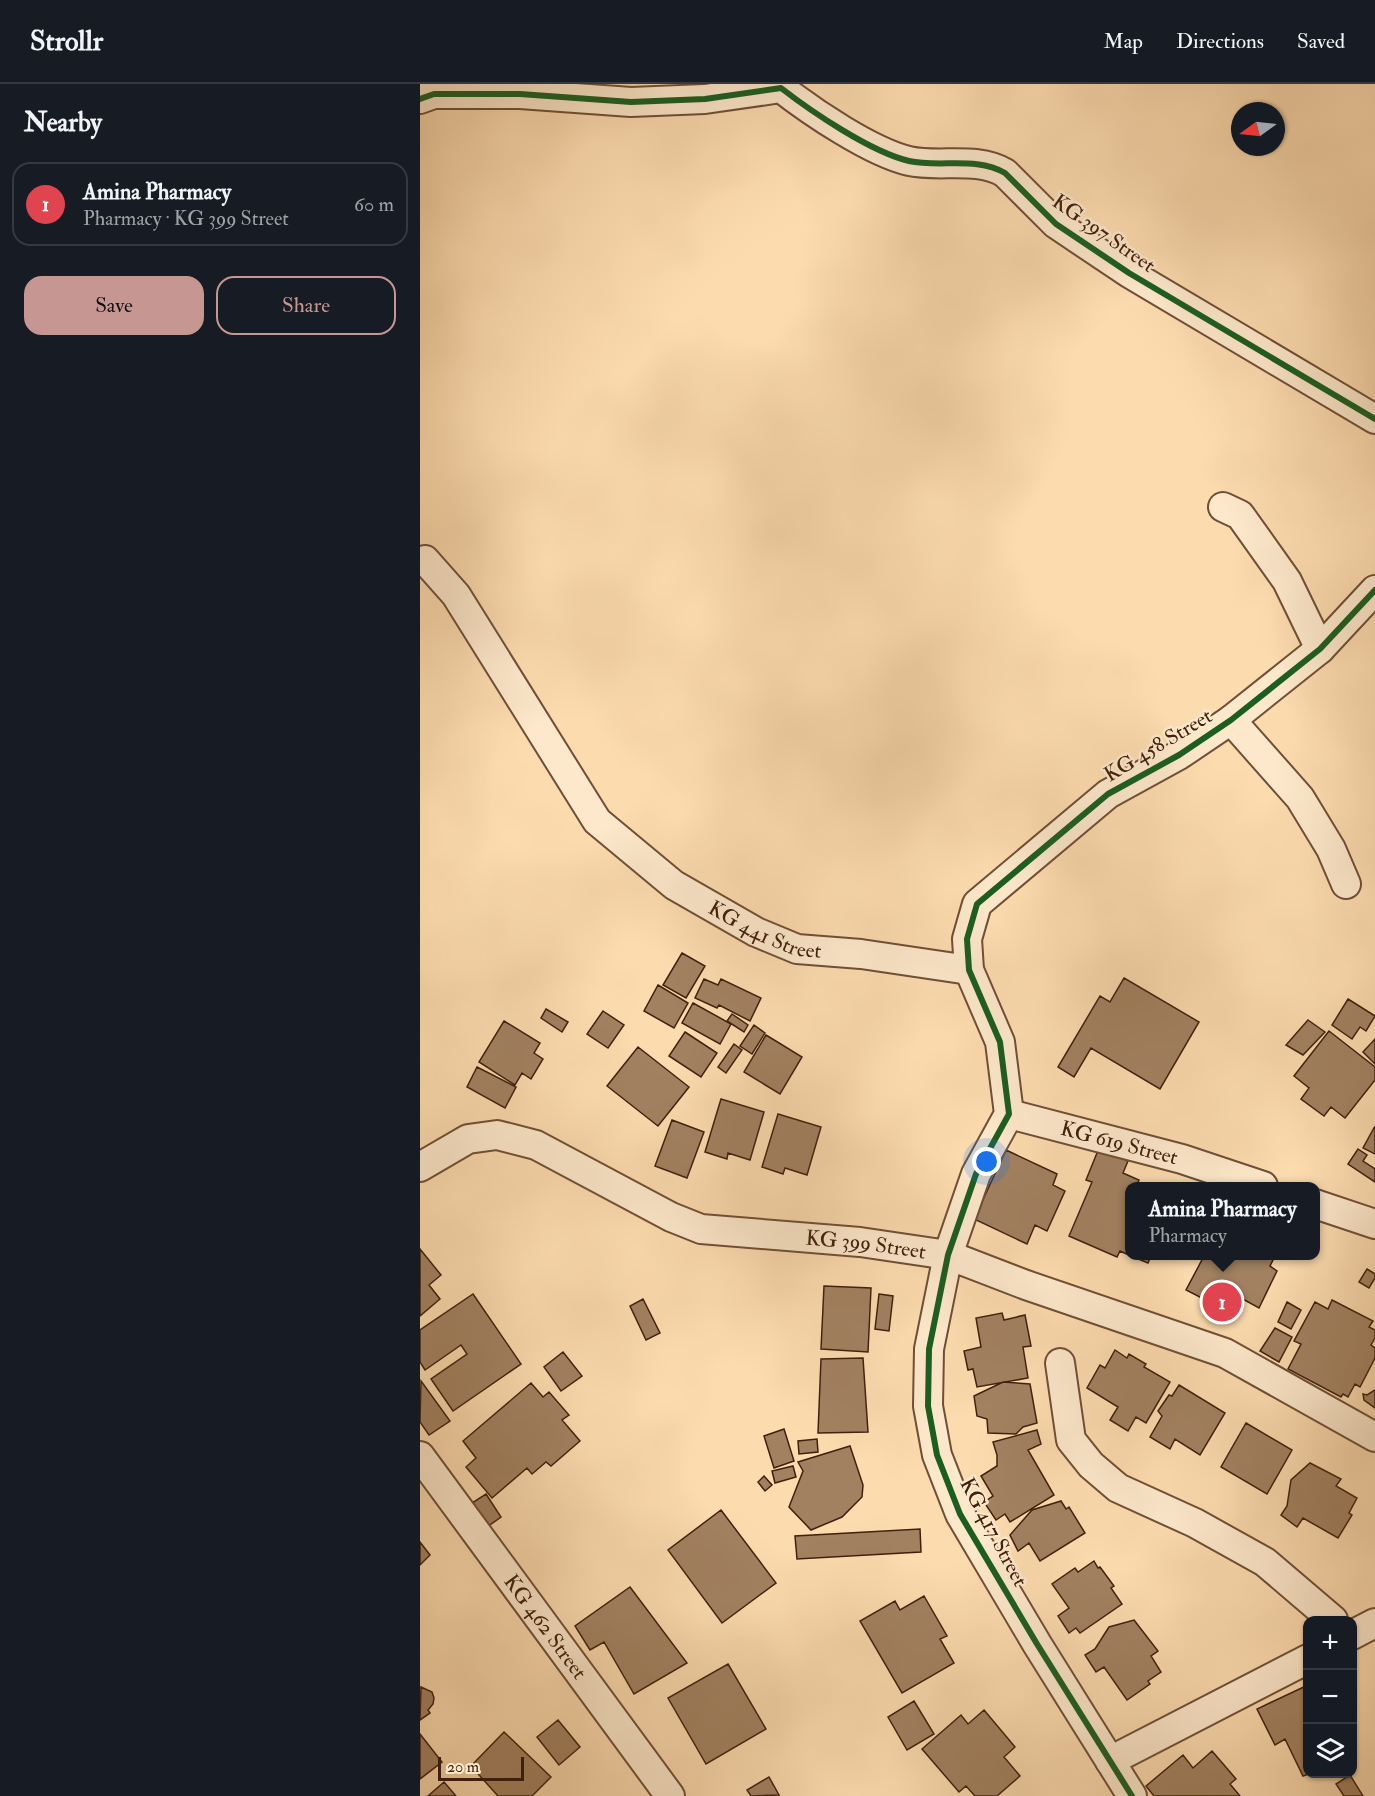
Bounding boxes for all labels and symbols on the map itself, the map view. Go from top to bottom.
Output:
north arrow [1231,102,1285,156]
street label: KG 397 Street [1047,188,1161,279]
street label: KG 458 Street [1099,702,1217,788]
street label: KG 441 Street [704,895,823,965]
street label: KG 619 Street [1058,1115,1181,1171]
your location [972,1147,1001,1176]
street label: KG 399 Street [805,1225,928,1266]
pin: 1 [1202,1280,1242,1324]
street label: KG 417 Street [954,1473,1034,1592]
street label: KG 462 Street [498,1569,593,1685]
scale bar [438,1754,524,1782]

